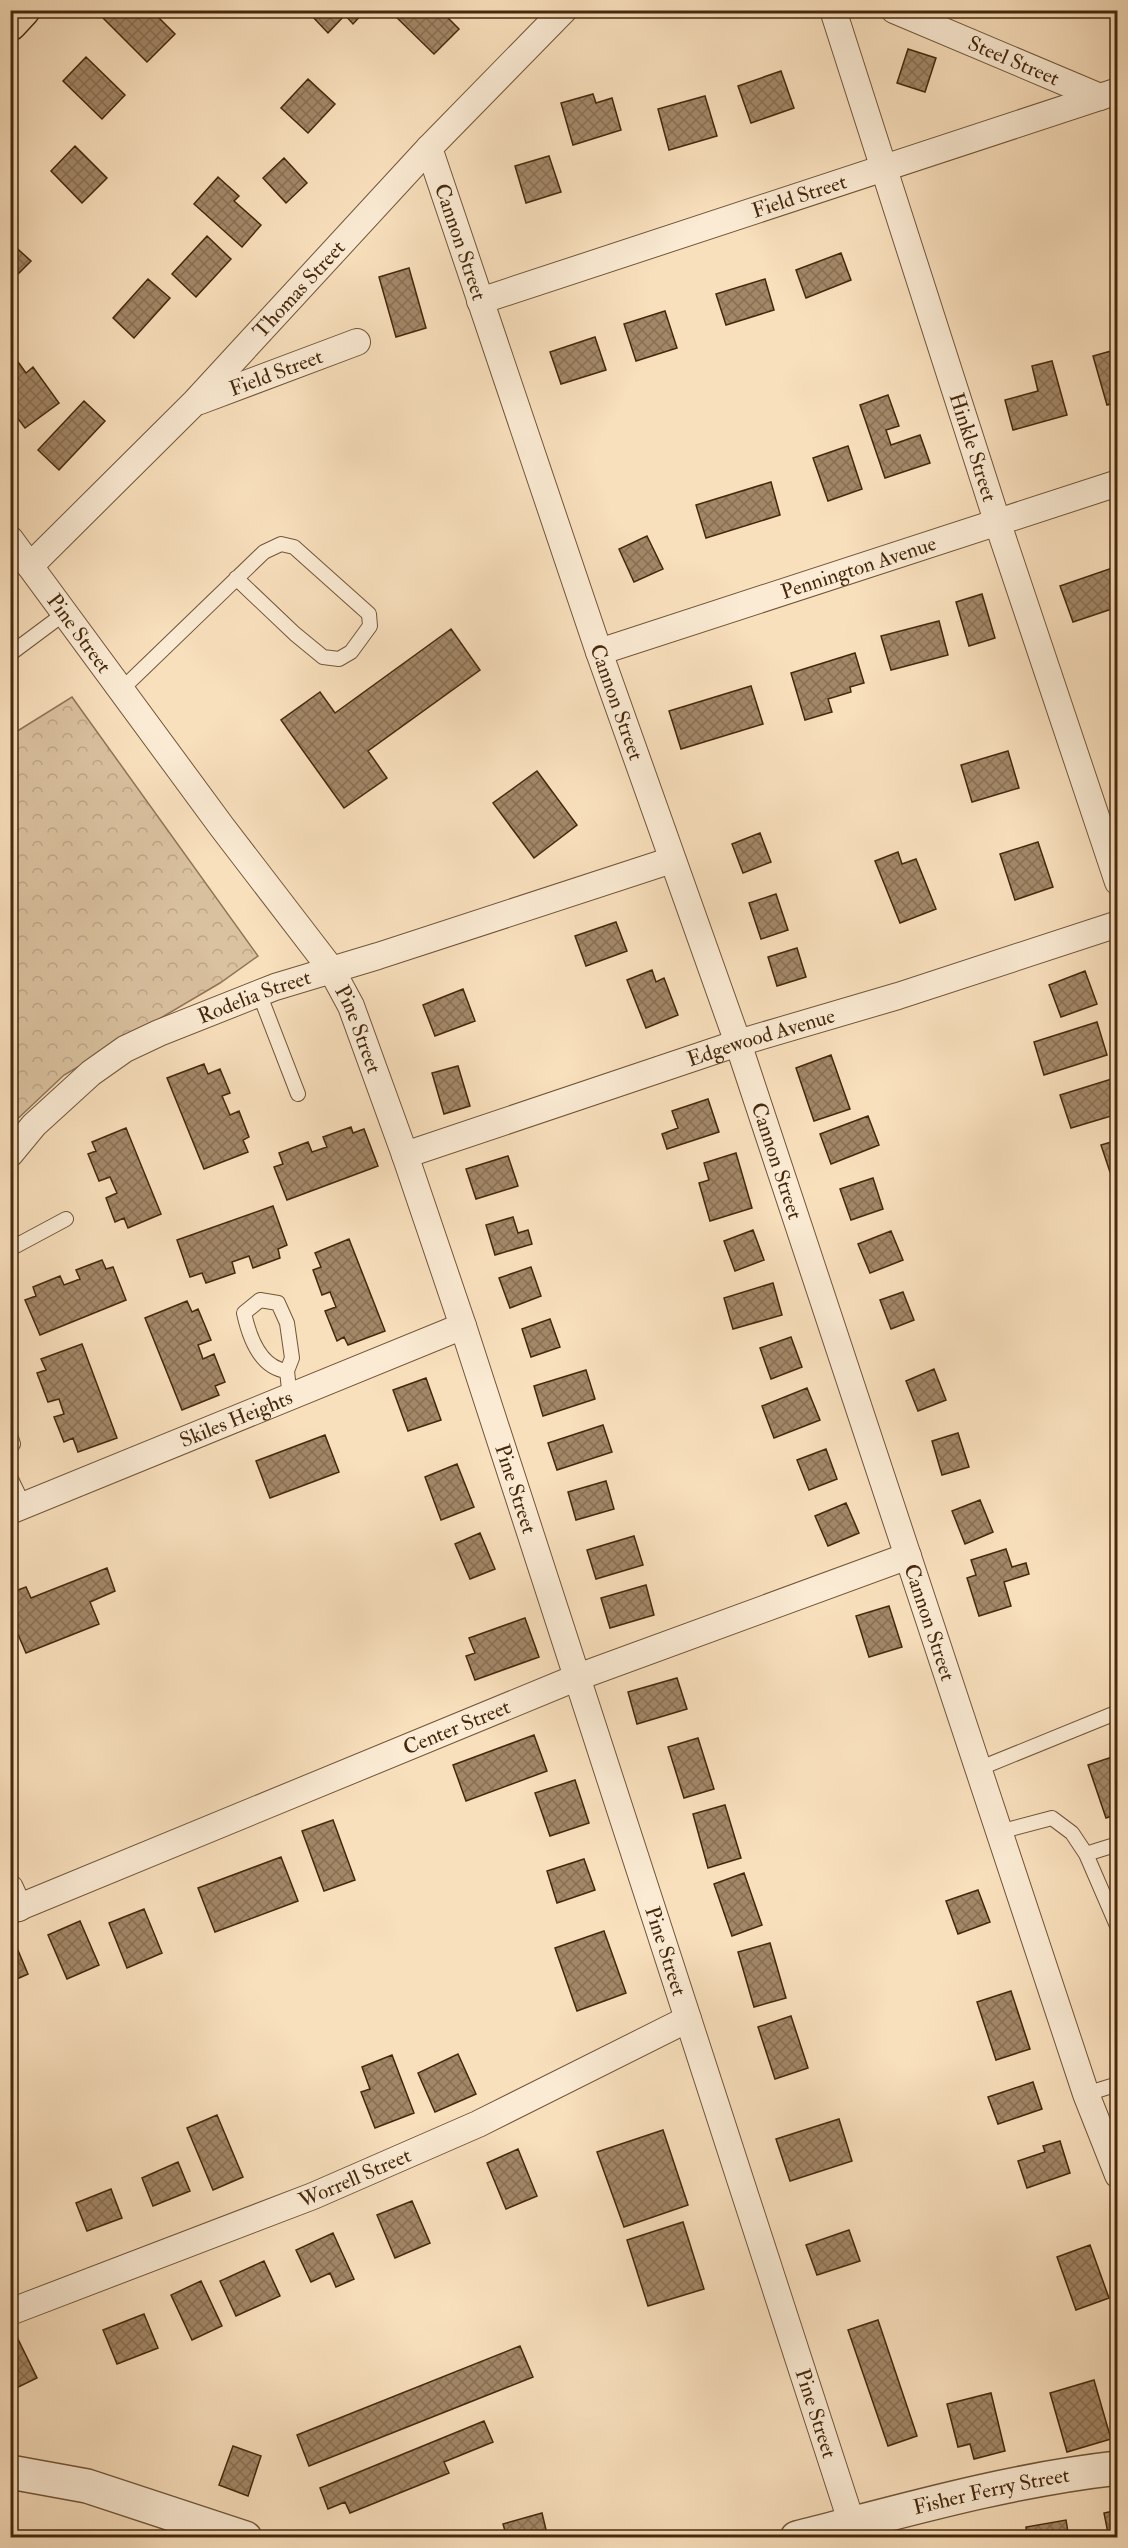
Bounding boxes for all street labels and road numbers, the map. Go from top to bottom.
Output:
street label: Steel Street [964,30,1063,92]
street label: Field Street [749,168,850,225]
street label: Cannon Street [428,180,492,304]
street label: Thomas Street [247,235,351,344]
street label: Field Street [225,343,327,403]
street label: Hinkle Street [943,389,1003,505]
street label: Pennington Avenue [778,530,940,606]
street label: Pine Street [41,588,117,679]
street label: Cannon Street [583,641,649,764]
street label: Rodelia Street [194,964,314,1030]
street label: Pine Street [328,981,387,1077]
street label: Edgewood Avenue [684,1002,838,1073]
street label: Cannon Street [745,1099,809,1223]
street label: Skiles Heights [176,1384,297,1454]
street label: Pine Street [488,1441,543,1537]
street label: Cannon Street [897,1560,961,1684]
street label: Center Street [399,1693,515,1762]
street label: Pine Street [638,1903,693,2000]
street label: Worrell Street [294,2142,415,2215]
street label: Pine Street [788,2365,843,2462]
street label: Fisher Ferry Street [910,2462,1072,2521]

